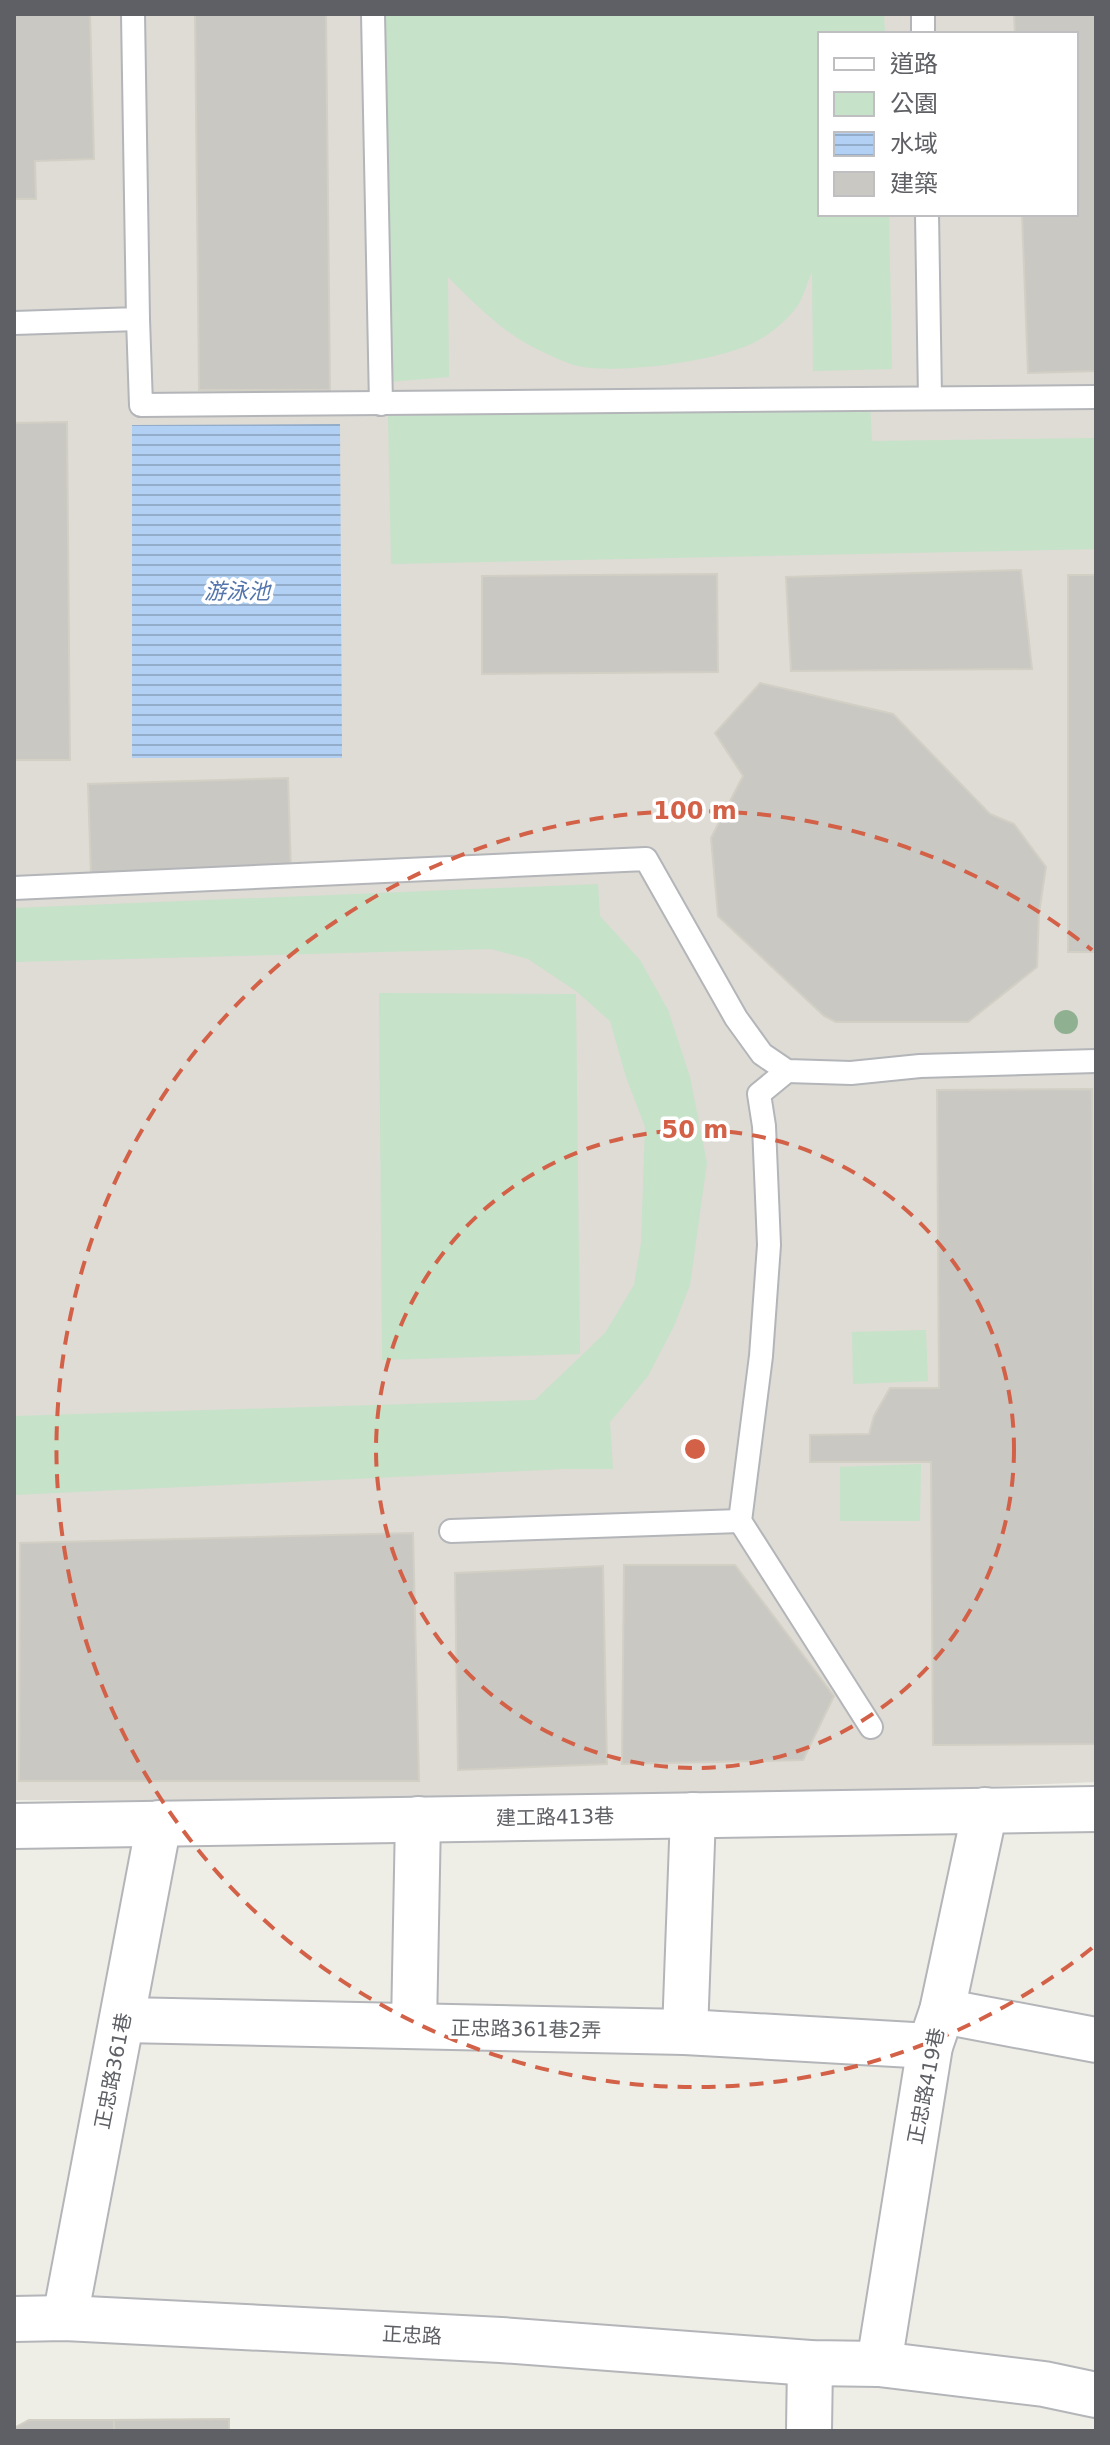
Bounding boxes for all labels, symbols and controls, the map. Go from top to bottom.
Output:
legend [818,32,1078,216]
text: 道路 [890,50,938,78]
text: 公園 [890,90,938,118]
text: 水域 [890,130,938,158]
text: 建築 [890,170,938,198]
water label: 游泳池 [204,579,272,604]
text: 100 m [653,797,737,825]
text: 50 m [662,1116,728,1144]
centre of rings [681,1435,709,1463]
street label: 建工路413巷 [496,1804,614,1830]
street label: 正忠路361巷 [90,2011,136,2131]
street label: 正忠路361巷2弄 [450,2016,602,2042]
street label: 正忠路419巷 [903,2026,949,2146]
street label: 正忠路 [381,2321,443,2349]

